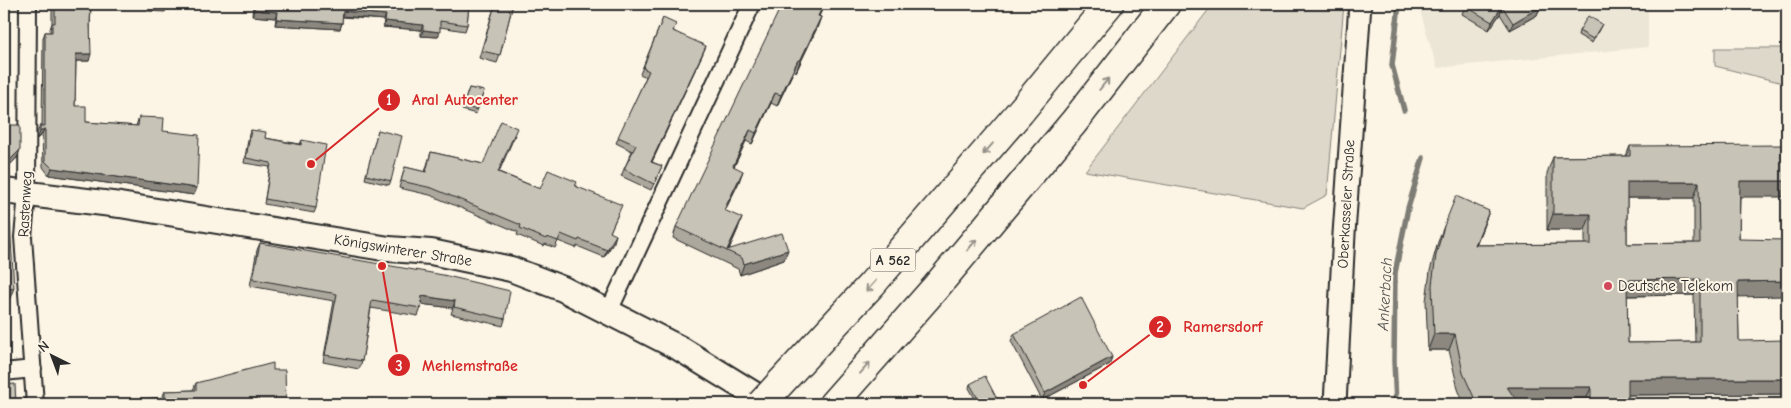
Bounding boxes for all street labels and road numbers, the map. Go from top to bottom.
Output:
street label: Oberkasseler Straße [1334,139,1358,269]
street label: Rastenweg [14,170,36,238]
street label: Königswinterer Straße [333,230,474,270]
road number: A 562 [870,248,916,272]

